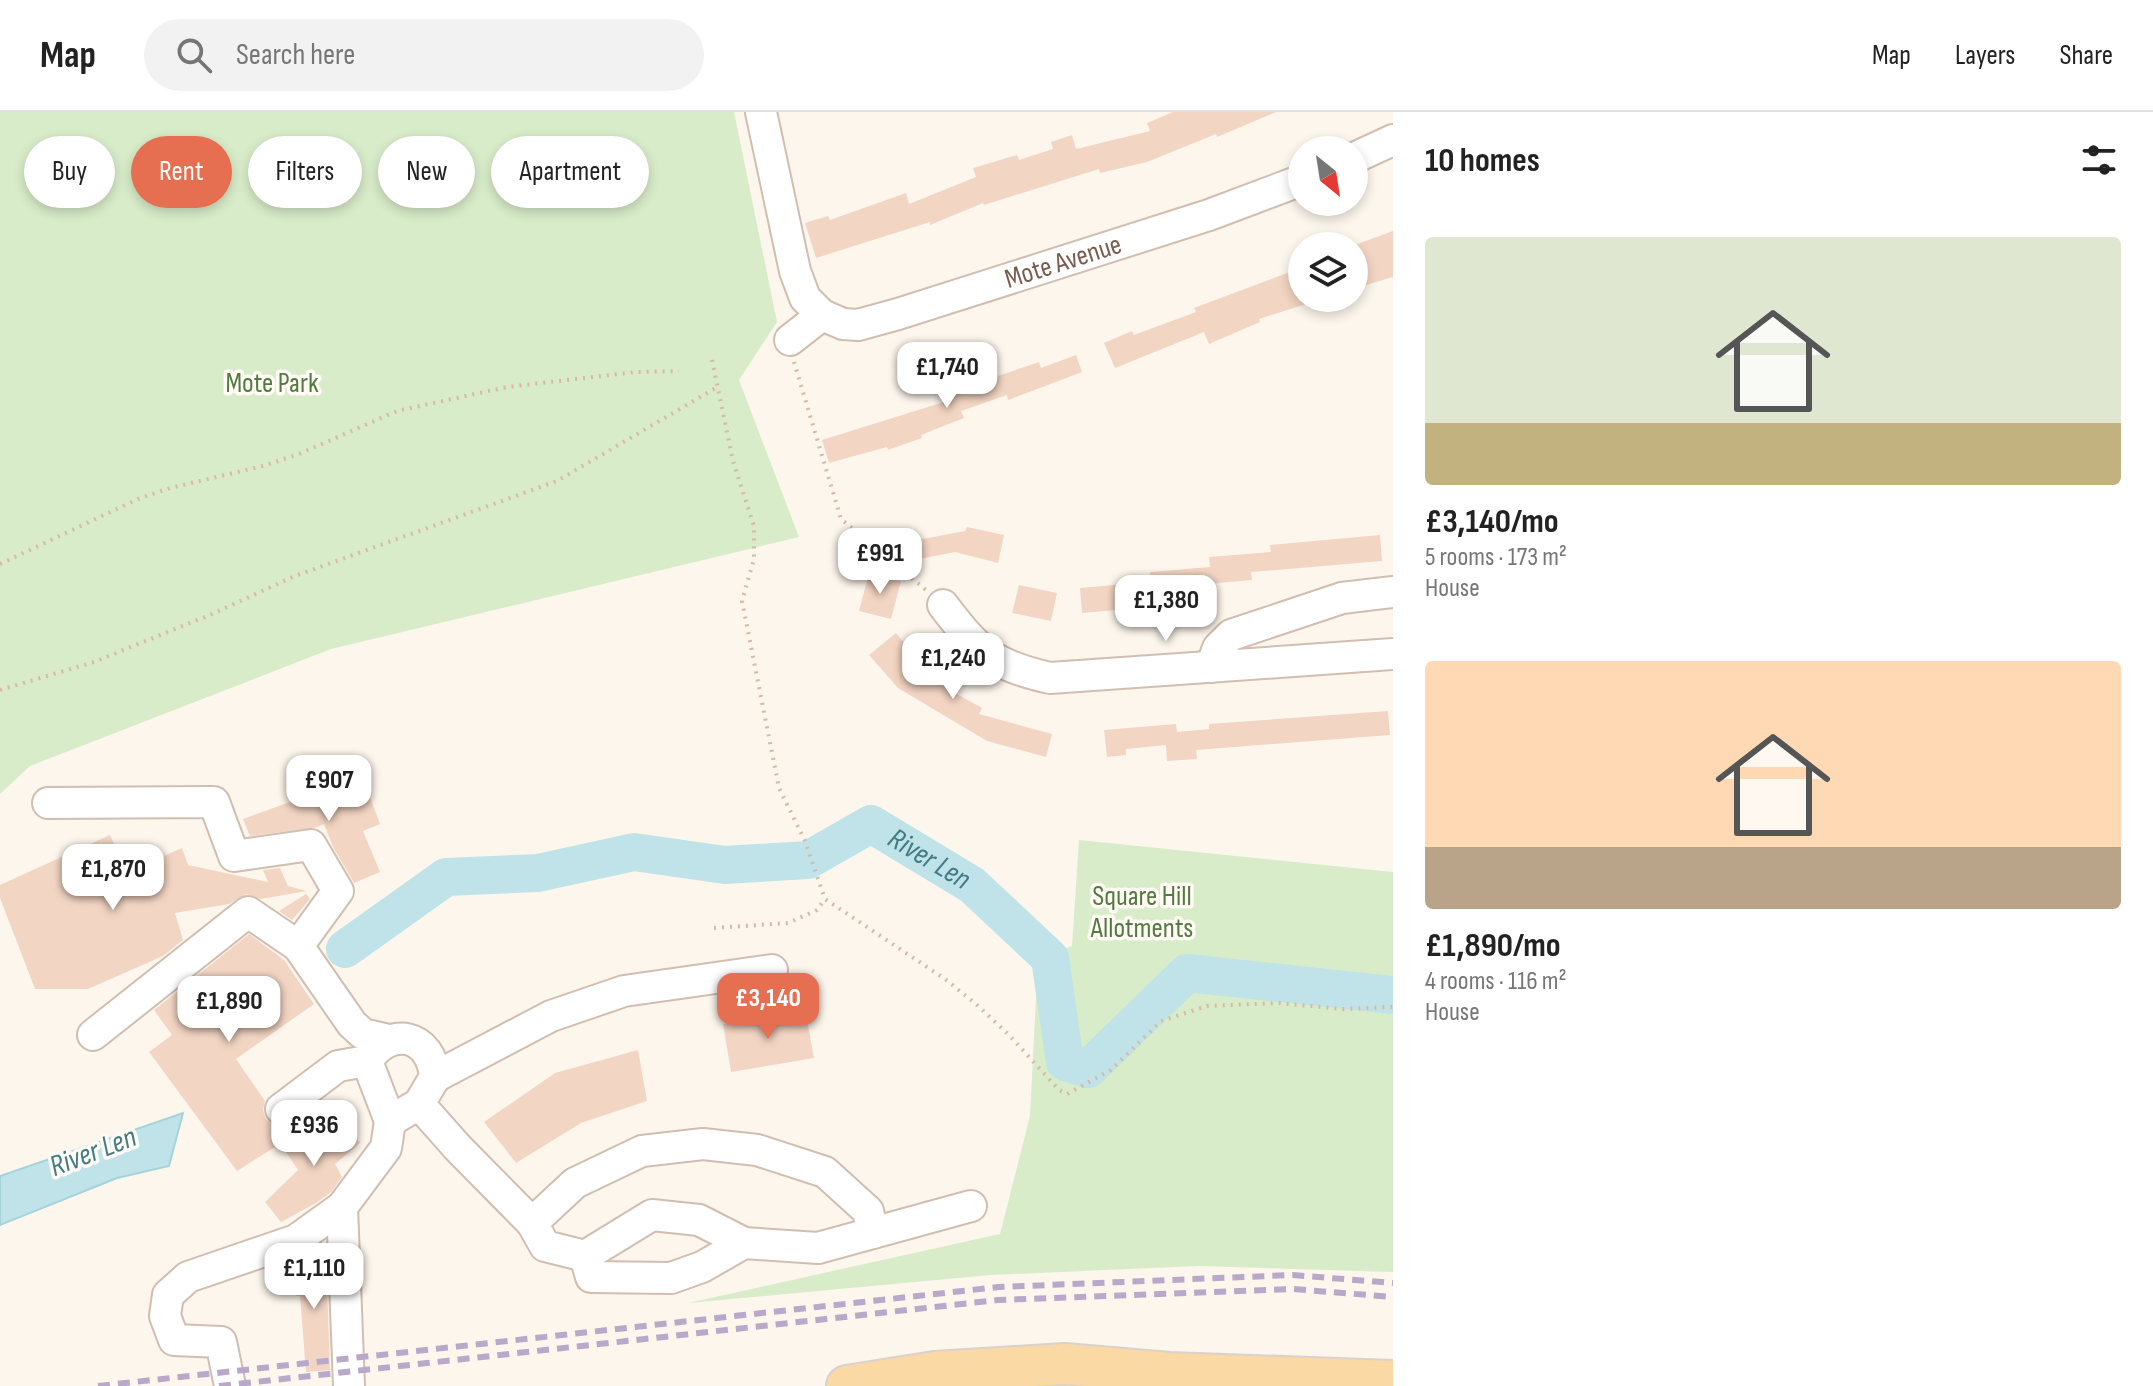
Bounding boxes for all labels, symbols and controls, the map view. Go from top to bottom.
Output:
search box [144,19,704,91]
text: Map [40,33,96,78]
icon: search [172,33,216,77]
text: Search here [236,37,355,73]
text: Map [1872,39,1911,72]
text: Layers [1955,39,2015,72]
text: Share [2059,39,2113,72]
chip: Buy [24,136,115,208]
chip: Rent [131,136,232,208]
chip: Filters [248,136,362,208]
chip: New [378,136,475,208]
chip: Apartment [491,136,649,208]
north arrow [1288,136,1368,216]
map controls [1288,136,1368,312]
icon: filters [2077,138,2121,182]
text: 10 homes [1425,140,1540,181]
street label: Mote Avenue [1000,227,1126,296]
button: layers [1288,232,1368,312]
icon: home [1701,289,1845,433]
pin: £1,740 [882,342,1012,410]
text: £1,740 [915,352,979,383]
park label: Mote Park [225,367,319,400]
text: £3,140/mo [1425,501,1559,542]
pin: £991 [833,528,927,596]
text: £991 [856,538,904,569]
text: 5 rooms · 173 m² [1425,542,1567,573]
text: House [1425,573,1480,604]
pin: £1,380 [1101,575,1231,643]
text: £1,380 [1133,585,1199,616]
pin: £1,240 [888,633,1018,701]
text: £1,240 [920,643,986,674]
icon: home [1701,713,1845,857]
pin: £907 [282,755,376,823]
text: £907 [304,765,354,796]
water label: River Len [881,821,977,898]
pin: £1,870 [48,844,178,912]
text: £1,870 [80,854,146,885]
park label: Square Hill Allotments [1090,880,1193,945]
text: £1,890/mo [1425,925,1561,966]
text: 4 rooms · 116 m² [1425,966,1567,997]
pin: £3,140 [703,973,833,1041]
pin: £1,890 [164,976,294,1044]
text: £3,140 [735,983,801,1014]
text: £1,890 [195,986,263,1017]
text: House [1425,997,1480,1028]
pin: £936 [267,1100,361,1168]
text: £936 [289,1110,339,1141]
water label: River Len [45,1119,141,1185]
pin: £1,110 [249,1243,379,1311]
text: £1,110 [283,1253,345,1284]

